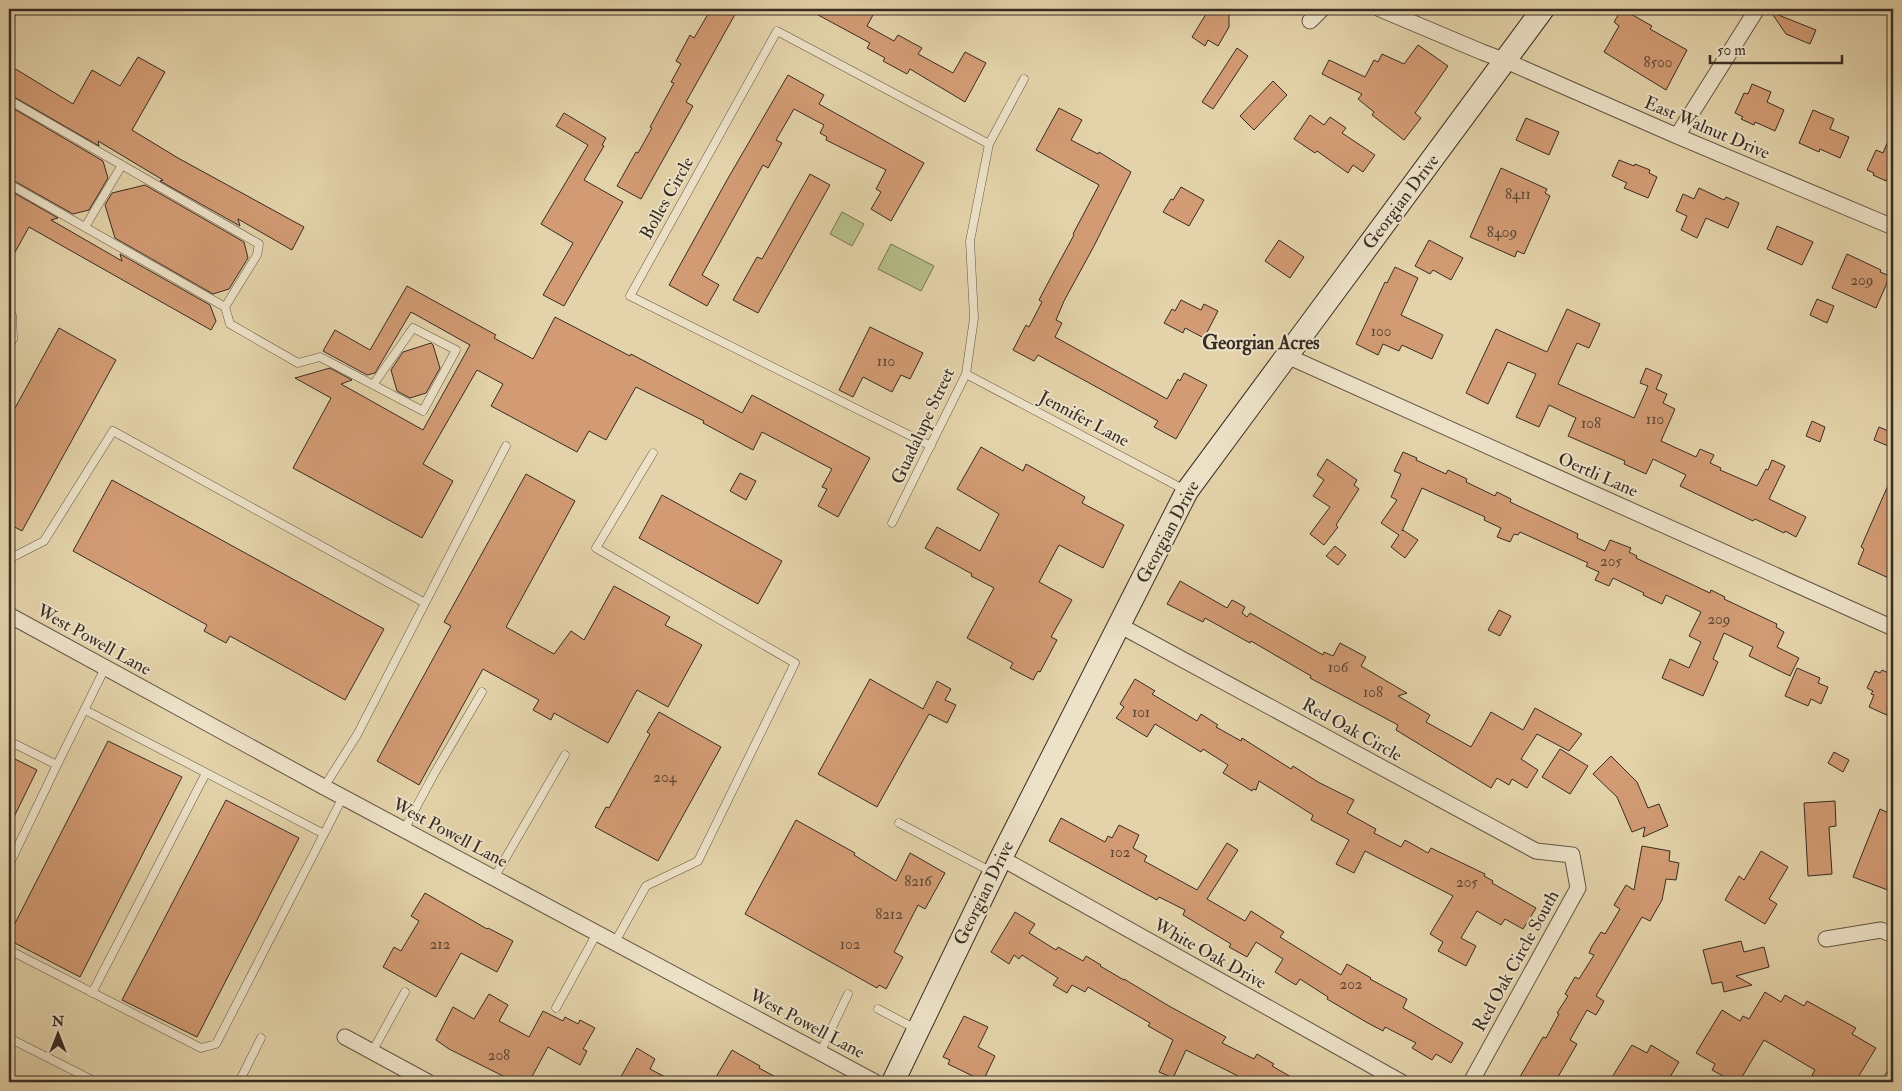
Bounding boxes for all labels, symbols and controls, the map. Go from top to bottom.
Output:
scale bar [1710,32,1842,64]
text: 50 m [1717,41,1746,60]
house number: 8500 [1644,53,1672,72]
street label: East Walnut Drive [1641,91,1774,165]
street label: Georgian Drive [1358,149,1445,254]
street label: Bolles Circle [635,152,699,243]
house number: 8411 [1505,185,1531,204]
house number: 8409 [1487,223,1517,242]
house number: 209 [1851,271,1873,290]
house number: 100 [1371,322,1391,341]
district label: Georgian Acres [1202,331,1320,356]
house number: 110 [877,352,895,371]
street label: Guadalupe Street [886,364,960,488]
street label: Jennifer Lane [1034,385,1133,453]
house number: 110 [1646,410,1664,429]
house number: 108 [1581,414,1601,433]
street label: Oertli Lane [1554,447,1642,503]
street label: Georgian Drive [1131,476,1205,587]
house number: 205 [1600,552,1622,571]
street label: West Powell Lane [32,599,156,681]
house number: 209 [1708,610,1730,629]
house number: 106 [1328,658,1350,677]
house number: 108 [1363,683,1383,702]
street label: Red Oak Circle [1298,693,1407,767]
house number: 101 [1132,703,1150,722]
house number: 204 [653,768,678,787]
street label: West Powell Lane [387,792,512,873]
street label: Georgian Drive [949,837,1019,949]
house number: 102 [1110,843,1131,862]
house number: 8216 [904,872,933,891]
house number: 205 [1456,873,1478,892]
street label: Red Oak Circle South [1468,886,1565,1036]
house number: 8212 [875,905,903,924]
street label: White Oak Drive [1149,913,1271,995]
house number: 212 [430,935,451,954]
house number: 102 [840,935,861,954]
house number: 202 [1340,975,1363,994]
street label: West Powell Lane [744,983,869,1064]
north arrow [32,1008,82,1058]
text: N [51,1013,65,1030]
house number: 208 [488,1046,510,1065]

